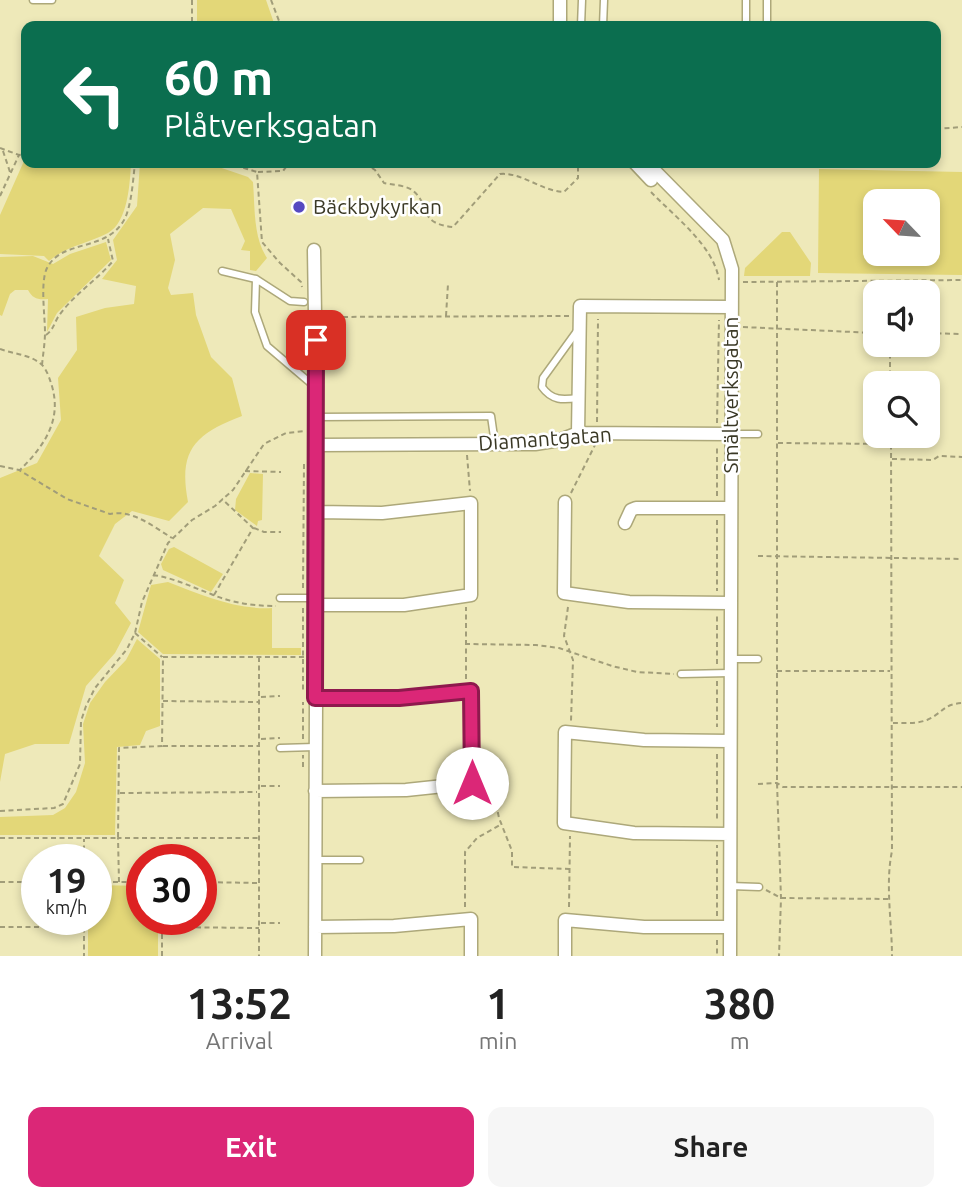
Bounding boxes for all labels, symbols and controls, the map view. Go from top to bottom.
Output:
icon: left [49,49,140,140]
text: 60 m [164,49,273,104]
text: Plåtverksgatan [164,107,378,143]
north arrow [863,189,940,266]
map controls [863,189,940,448]
place label: Bäckbykyrkan [313,194,442,218]
marker: Bäckbykyrkan [291,199,307,215]
button: sound [863,280,940,357]
pin [286,310,346,370]
street label: Smältverksgatan [718,316,742,474]
icon: arrive [297,321,335,359]
button: search [863,371,940,448]
street label: Diamantgatan [477,421,612,455]
position arrow [435,746,509,820]
speed limit sign: 30 [126,844,217,935]
text: 19 [47,860,86,900]
text: km/h [46,897,87,917]
text: 13:52 [187,980,292,1027]
text: 1 [486,980,510,1027]
text: 380 [704,980,775,1027]
text: Arrival [206,1028,273,1053]
text: min [479,1028,517,1053]
text: m [730,1028,750,1053]
button: Exit [28,1107,474,1187]
button: Share [488,1107,934,1187]

